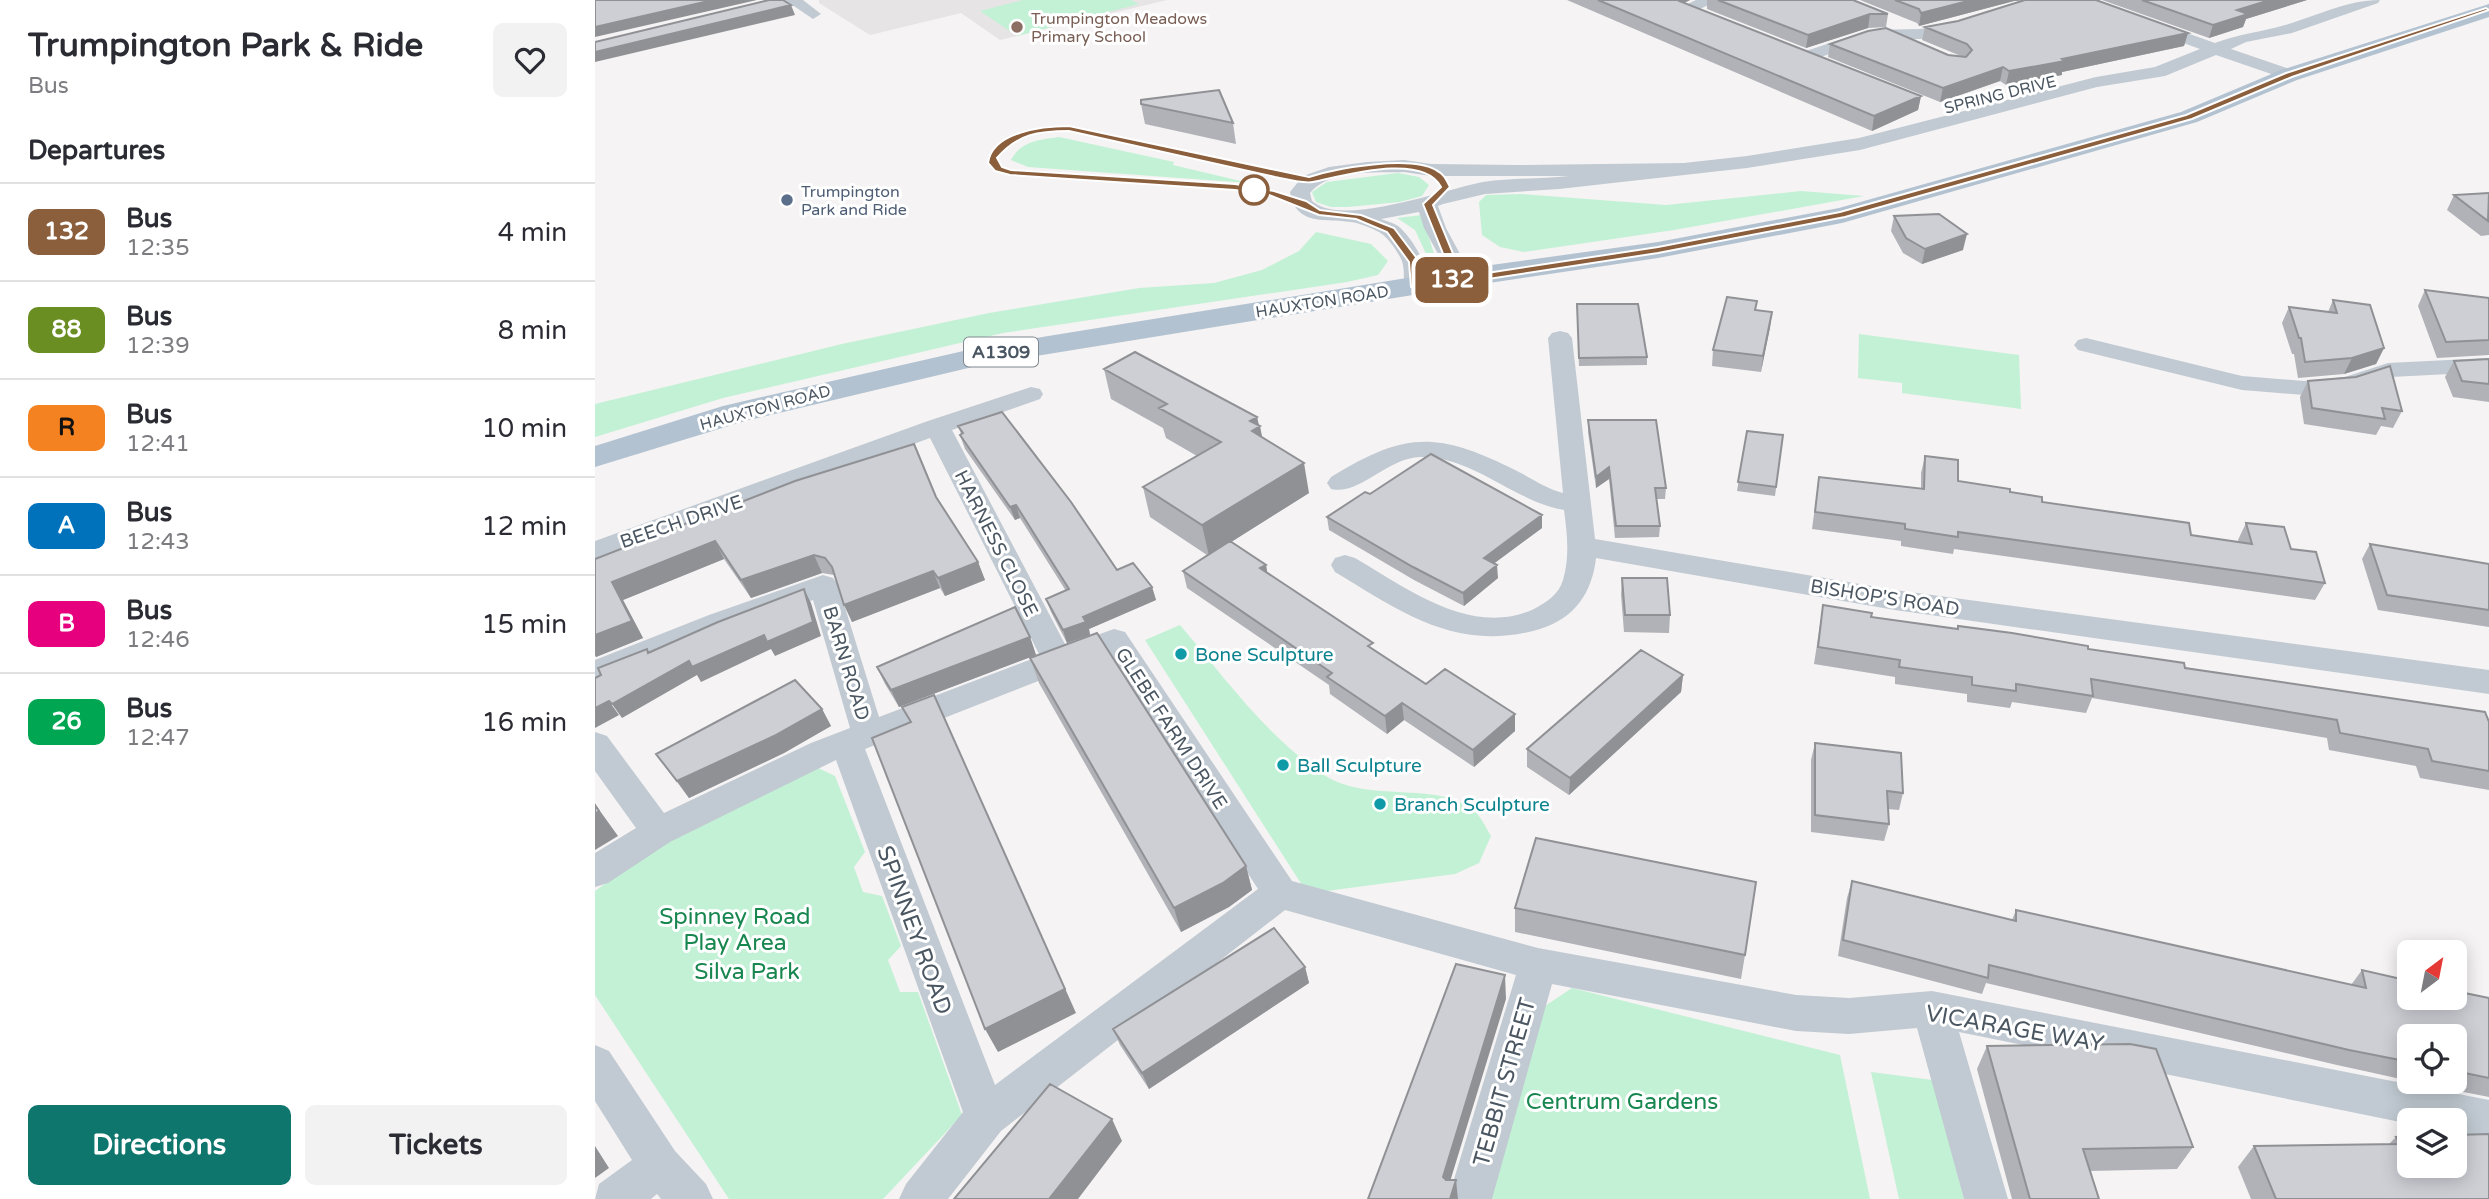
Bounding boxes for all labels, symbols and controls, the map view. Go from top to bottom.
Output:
place label: Trumpington Meadows Primary School [1031,9,1207,47]
marker: Trumpington Meadows Primary School [1009,19,1025,35]
button: heart [493,23,567,97]
text: Trumpington Park & Ride [28,26,423,65]
street label: SPRING DRIVE [1942,71,2058,119]
text: Bus [28,72,69,100]
text: Departures [28,135,165,166]
unlabelled marker [1239,175,1269,205]
place label: Trumpington Park and Ride [801,182,907,220]
marker: Trumpington Park and Ride [779,192,795,208]
text: Bus [126,203,172,234]
text: 132 [44,217,89,246]
text: 4 min [498,217,567,248]
text: 12:35 [126,234,190,262]
line badge: 132 [1412,257,1492,303]
text: 132 [1429,265,1475,294]
street label: HAUXTON ROAD [1254,282,1390,322]
text: Bus [126,301,172,332]
text: 88 [51,315,82,344]
text: 8 min [498,315,567,346]
text: 12:39 [126,332,190,360]
road number: A1309 [964,338,1038,366]
street label: HAUXTON ROAD [698,381,833,435]
text: Bus [126,399,172,430]
text: R [58,413,75,442]
text: 10 min [481,413,567,444]
text: 12:41 [126,430,190,458]
street label: HARNESS CLOSE [950,467,1042,620]
street label: BEECH DRIVE [617,491,746,553]
text: Bus [126,497,172,528]
text: A [58,511,75,540]
text: 12 min [481,511,567,542]
text: 12:43 [126,528,190,556]
street label: BISHOP'S ROAD [1809,575,1961,621]
text: Bus [126,595,172,626]
street label: BARN ROAD [818,604,874,723]
text: B [58,609,75,638]
text: 15 min [481,609,567,640]
text: 12:46 [126,626,190,654]
street label: GLEBE FARM DRIVE [1111,644,1232,813]
place label: Bone Sculpture [1195,644,1334,666]
marker: Bone Sculpture [1173,646,1189,662]
text: Bus [126,693,172,724]
text: 26 [51,707,82,736]
text: 16 min [481,707,567,738]
text: 12:47 [126,724,190,752]
place label: Ball Sculpture [1297,755,1422,777]
marker: Ball Sculpture [1275,757,1291,773]
place label: Branch Sculpture [1394,794,1550,816]
marker: Branch Sculpture [1372,796,1388,812]
street label: SPINNEY ROAD [871,842,958,1019]
park label: Spinney Road Play Area [659,903,811,957]
north arrow [2397,940,2467,1010]
map controls [2397,940,2467,1178]
park label: Silva Park [694,958,800,986]
street label: TEBBIT STREET [1468,995,1542,1170]
street label: VICARAGE WAY [1923,1000,2107,1059]
button: locate [2397,1024,2467,1094]
park label: Centrum Gardens [1526,1088,1718,1116]
button: Directions [28,1105,291,1185]
button: Tickets [305,1105,567,1185]
button: layers [2397,1108,2467,1178]

